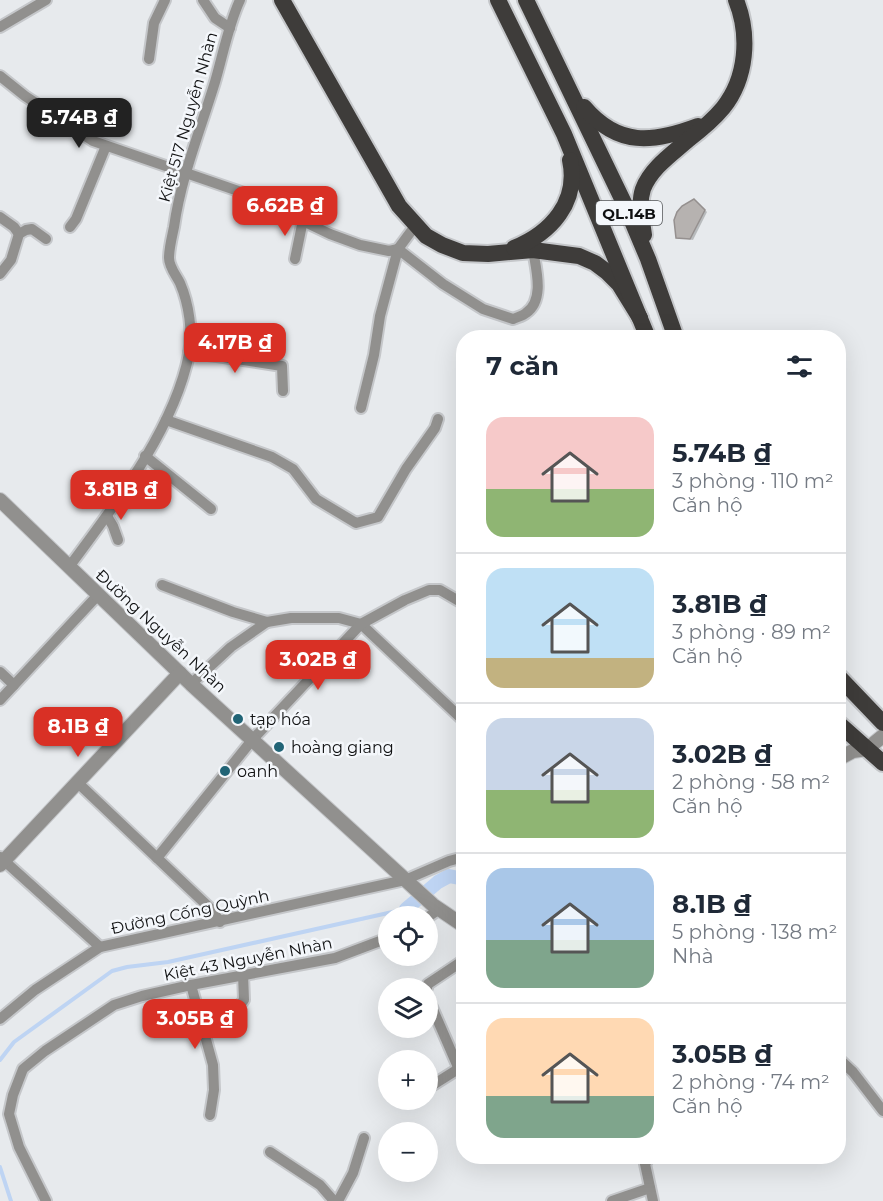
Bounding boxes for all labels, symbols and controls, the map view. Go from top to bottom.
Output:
street label: Kiệt 517 Nguyễn Nhàn [155,30,221,204]
pin: 5.74B ₫ [24,98,134,149]
text: 5.74B ₫ [41,105,117,129]
pin: 6.62B ₫ [230,186,340,237]
text: 6.62B ₫ [246,193,324,217]
road number: QL.14B [596,201,662,225]
pin: 4.17B ₫ [180,323,290,374]
text: 4.17B ₫ [198,330,272,354]
text: 7 căn [486,350,559,382]
icon: filters [783,350,816,383]
text: 5.74B ₫ [672,437,771,469]
icon: home [534,441,606,513]
text: 3 phòng · 110 m² [672,469,834,493]
pin: 3.81B ₫ [66,470,176,521]
text: 3.81B ₫ [84,477,158,501]
text: Căn hộ [672,493,743,517]
street label: Đường Nguyễn Nhàn [92,566,230,696]
text: 3.81B ₫ [672,588,767,620]
icon: home [534,592,606,664]
text: 3 phòng · 89 m² [672,620,831,644]
pin: 3.02B ₫ [263,640,373,691]
text: Căn hộ [672,644,743,668]
text: 3.02B ₫ [280,647,356,671]
pin: 8.1B ₫ [29,707,127,758]
place label: tạp hóa [250,710,311,729]
marker: tạp hóa [231,712,245,726]
text: 8.1B ₫ [48,714,108,738]
place label: hoàng giang [291,738,394,757]
text: 3.02B ₫ [672,738,772,770]
marker: hoàng giang [272,740,286,754]
icon: home [534,742,606,814]
place label: oanh [237,762,278,781]
marker: oanh [218,764,232,778]
text: 2 phòng · 58 m² [672,770,830,794]
text: Căn hộ [672,794,743,818]
street label: Đường Cống Quỳnh [109,886,271,938]
text: 8.1B ₫ [672,888,751,920]
icon: home [534,892,606,964]
map controls [378,906,438,1182]
button: locate [378,906,438,966]
text: 5 phòng · 138 m² [672,920,837,944]
street label: Kiệt 43 Nguyễn Nhàn [162,933,334,985]
text: Nhà [672,944,714,968]
button: layers [378,978,438,1038]
pin: 3.05B ₫ [140,999,250,1050]
text: 3.05B ₫ [156,1006,234,1030]
text: 3.05B ₫ [672,1038,772,1070]
icon: home [534,1042,606,1114]
button: + [378,1050,438,1110]
text: 2 phòng · 74 m² [672,1070,830,1094]
text: Căn hộ [672,1094,743,1118]
button: − [378,1122,438,1182]

